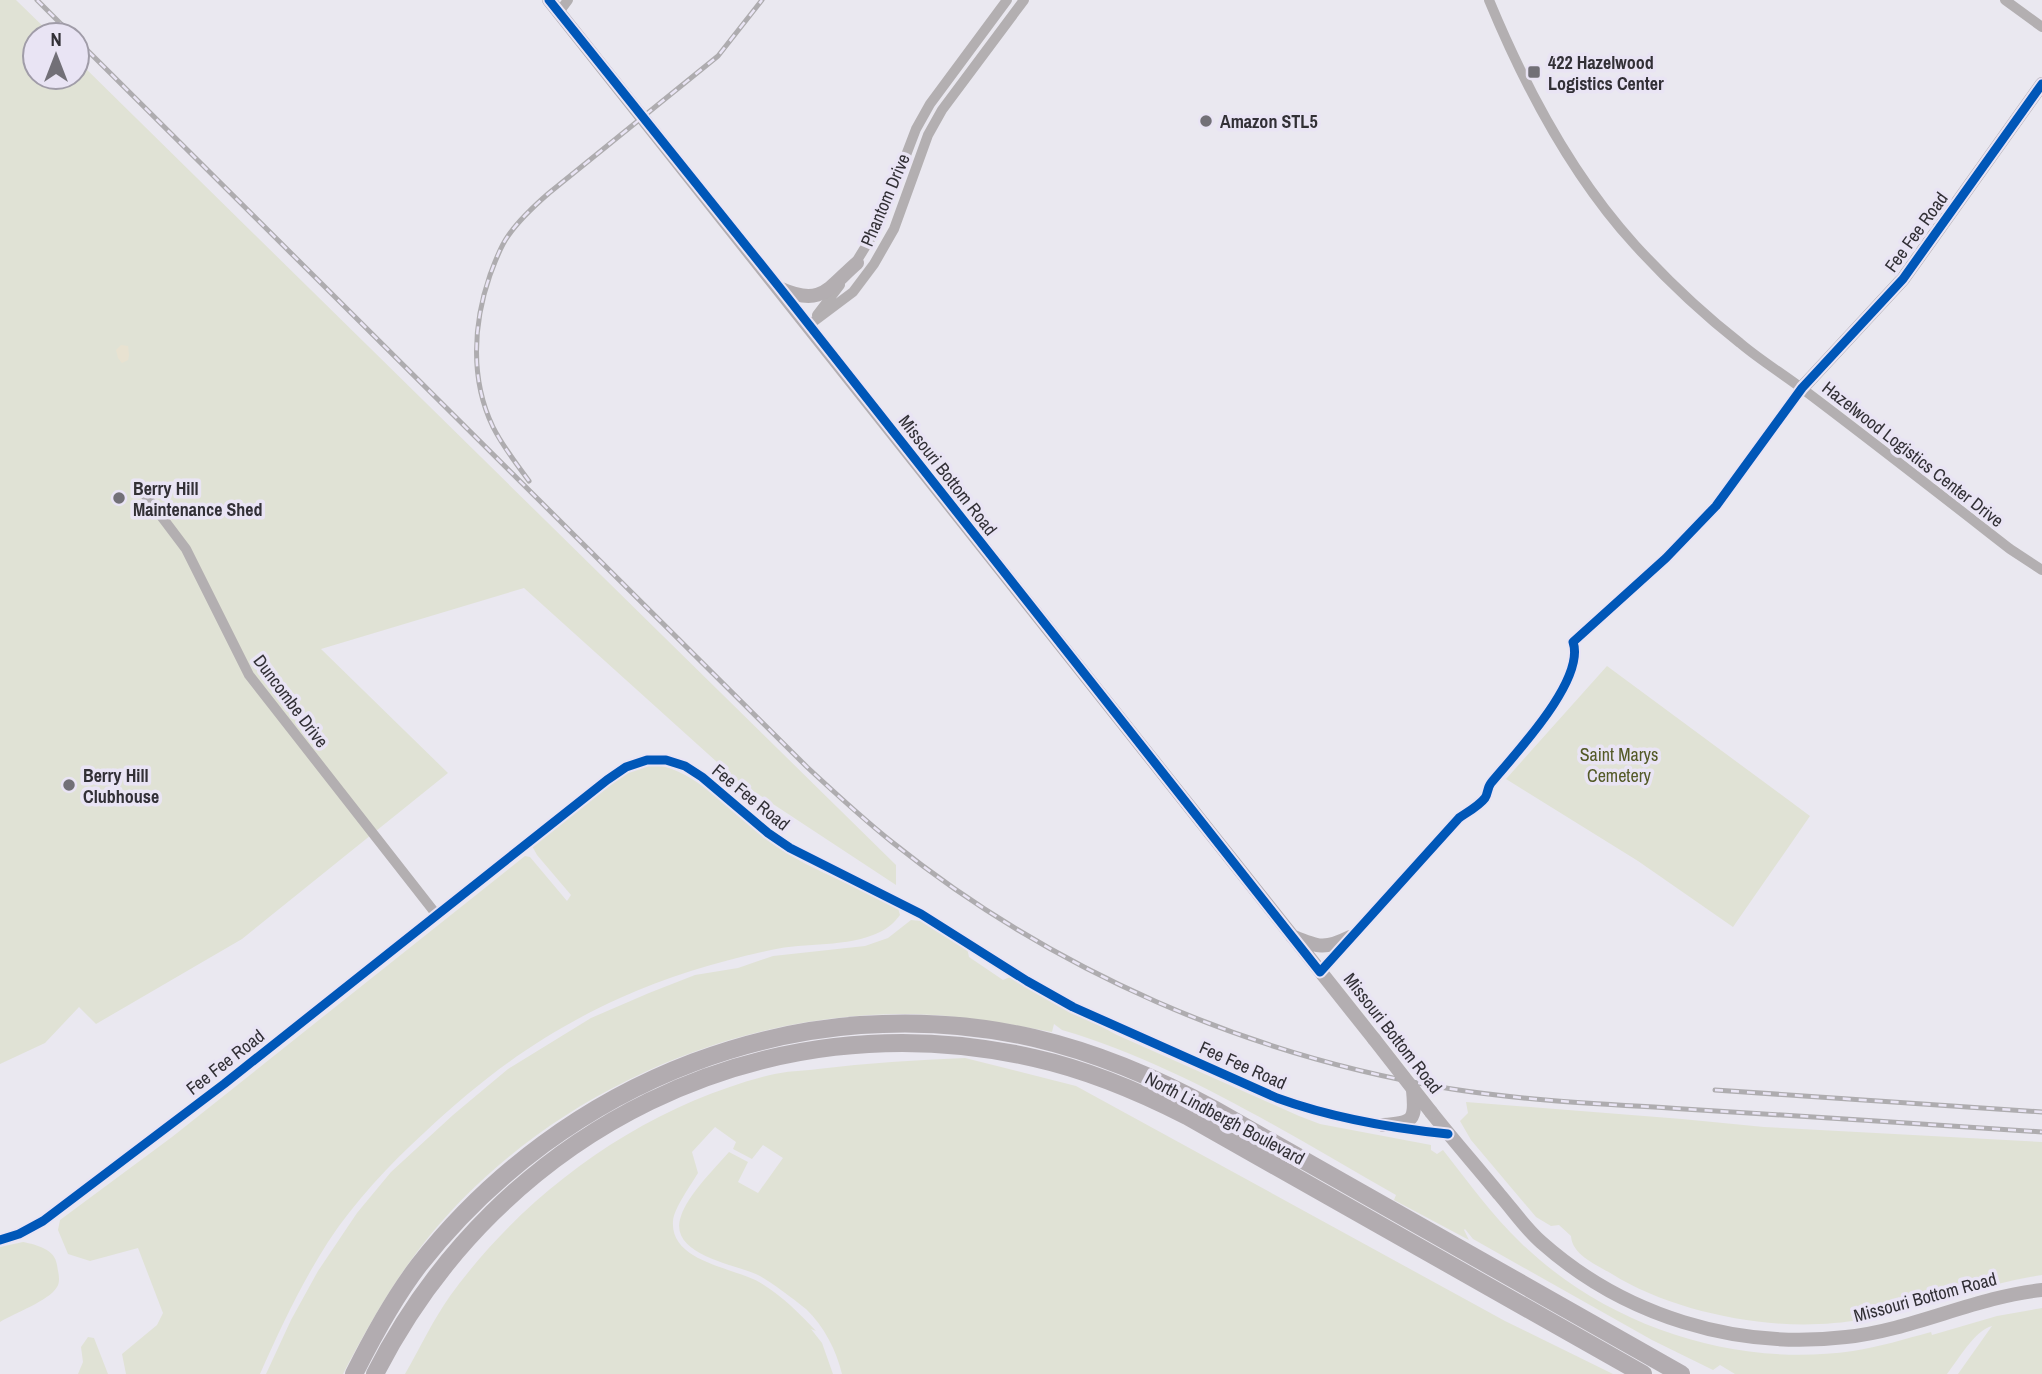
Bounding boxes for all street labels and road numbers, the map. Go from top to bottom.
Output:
street label: Phantom Drive [854,150,916,250]
street label: Fee Fee Road [1879,187,1953,277]
street label: Hazelwood Logistics Center Drive [1817,375,2009,533]
street label: Missouri Bottom Road [893,409,1003,541]
street label: Duncombe Drive [248,649,334,753]
street label: Fee Fee Road [707,758,795,836]
street label: Missouri Bottom Road [1338,967,1448,1099]
street label: Fee Fee Road [181,1024,269,1100]
street label: Fee Fee Road [1195,1035,1291,1095]
street label: North Lindbergh Boulevard [1141,1065,1309,1171]
street label: Missouri Bottom Road [1851,1266,1999,1328]

